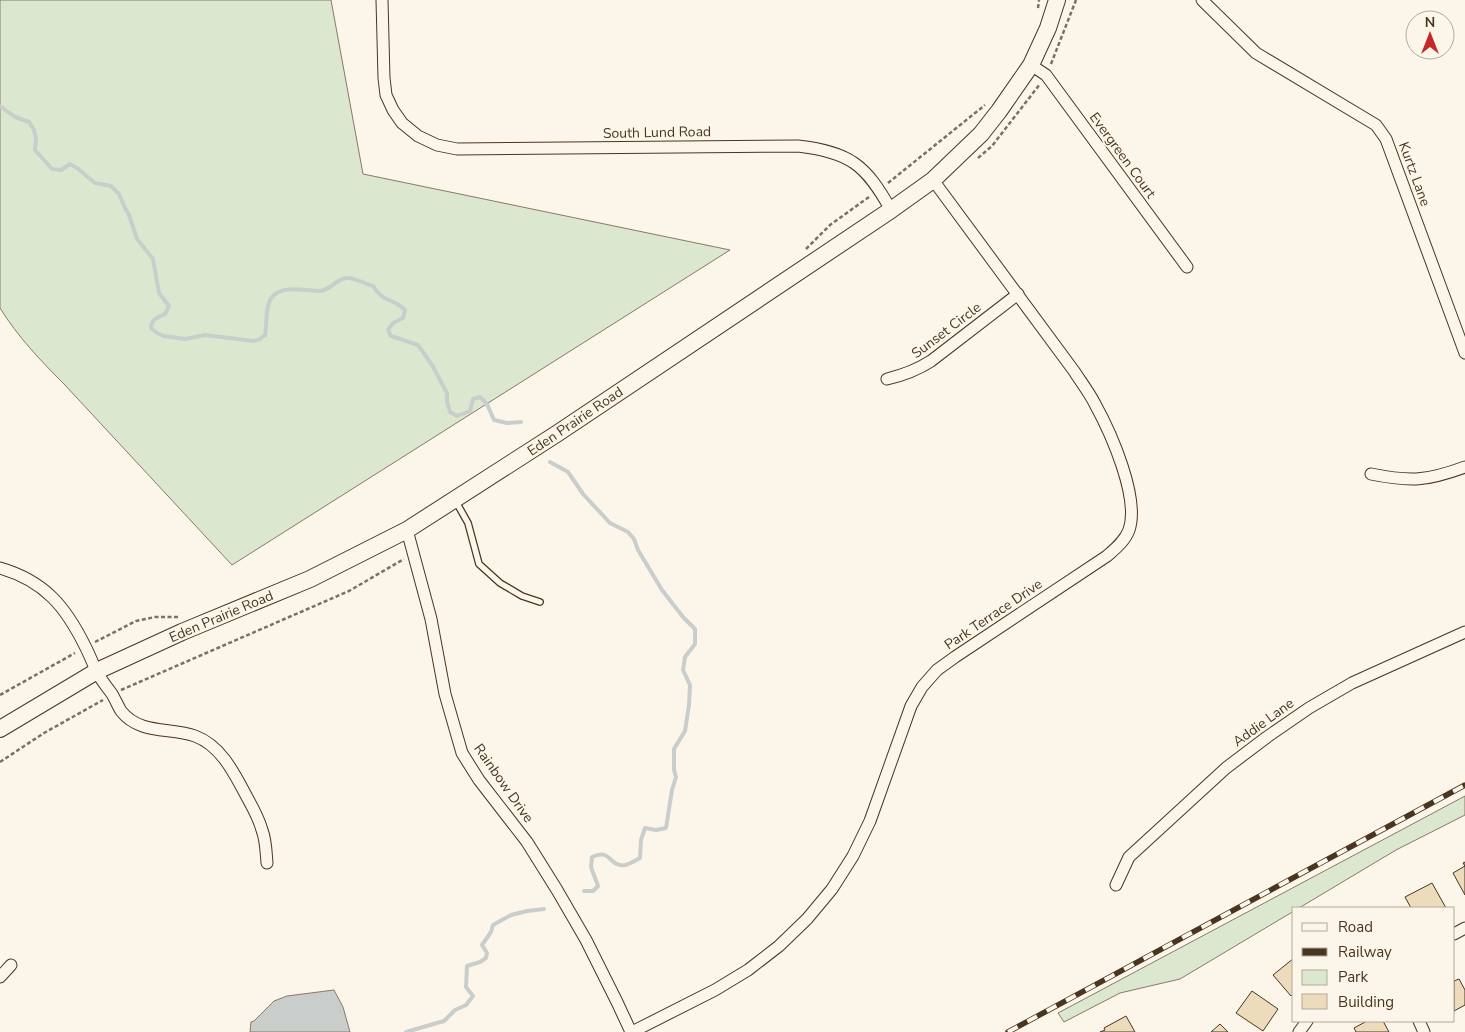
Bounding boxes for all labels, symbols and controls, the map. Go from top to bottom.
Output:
north arrow [1405,10,1455,60]
text: N [1425,13,1435,32]
street label: Evergreen Court [1085,108,1160,202]
street label: South Lund Road [603,122,711,143]
street label: Kurtz Lane [1394,139,1435,209]
street label: Sunset Circle [908,298,985,363]
street label: Eden Prairie Road [524,382,627,460]
street label: Park Terrace Drive [941,575,1046,654]
street label: Eden Prairie Road [166,586,276,647]
street label: Addie Lane [1229,694,1298,751]
street label: Rainbow Drive [469,740,538,827]
legend [1292,907,1455,1022]
text: Road [1338,917,1373,937]
text: Railway [1338,942,1392,962]
text: Park [1338,967,1368,987]
text: Building [1338,992,1394,1012]

